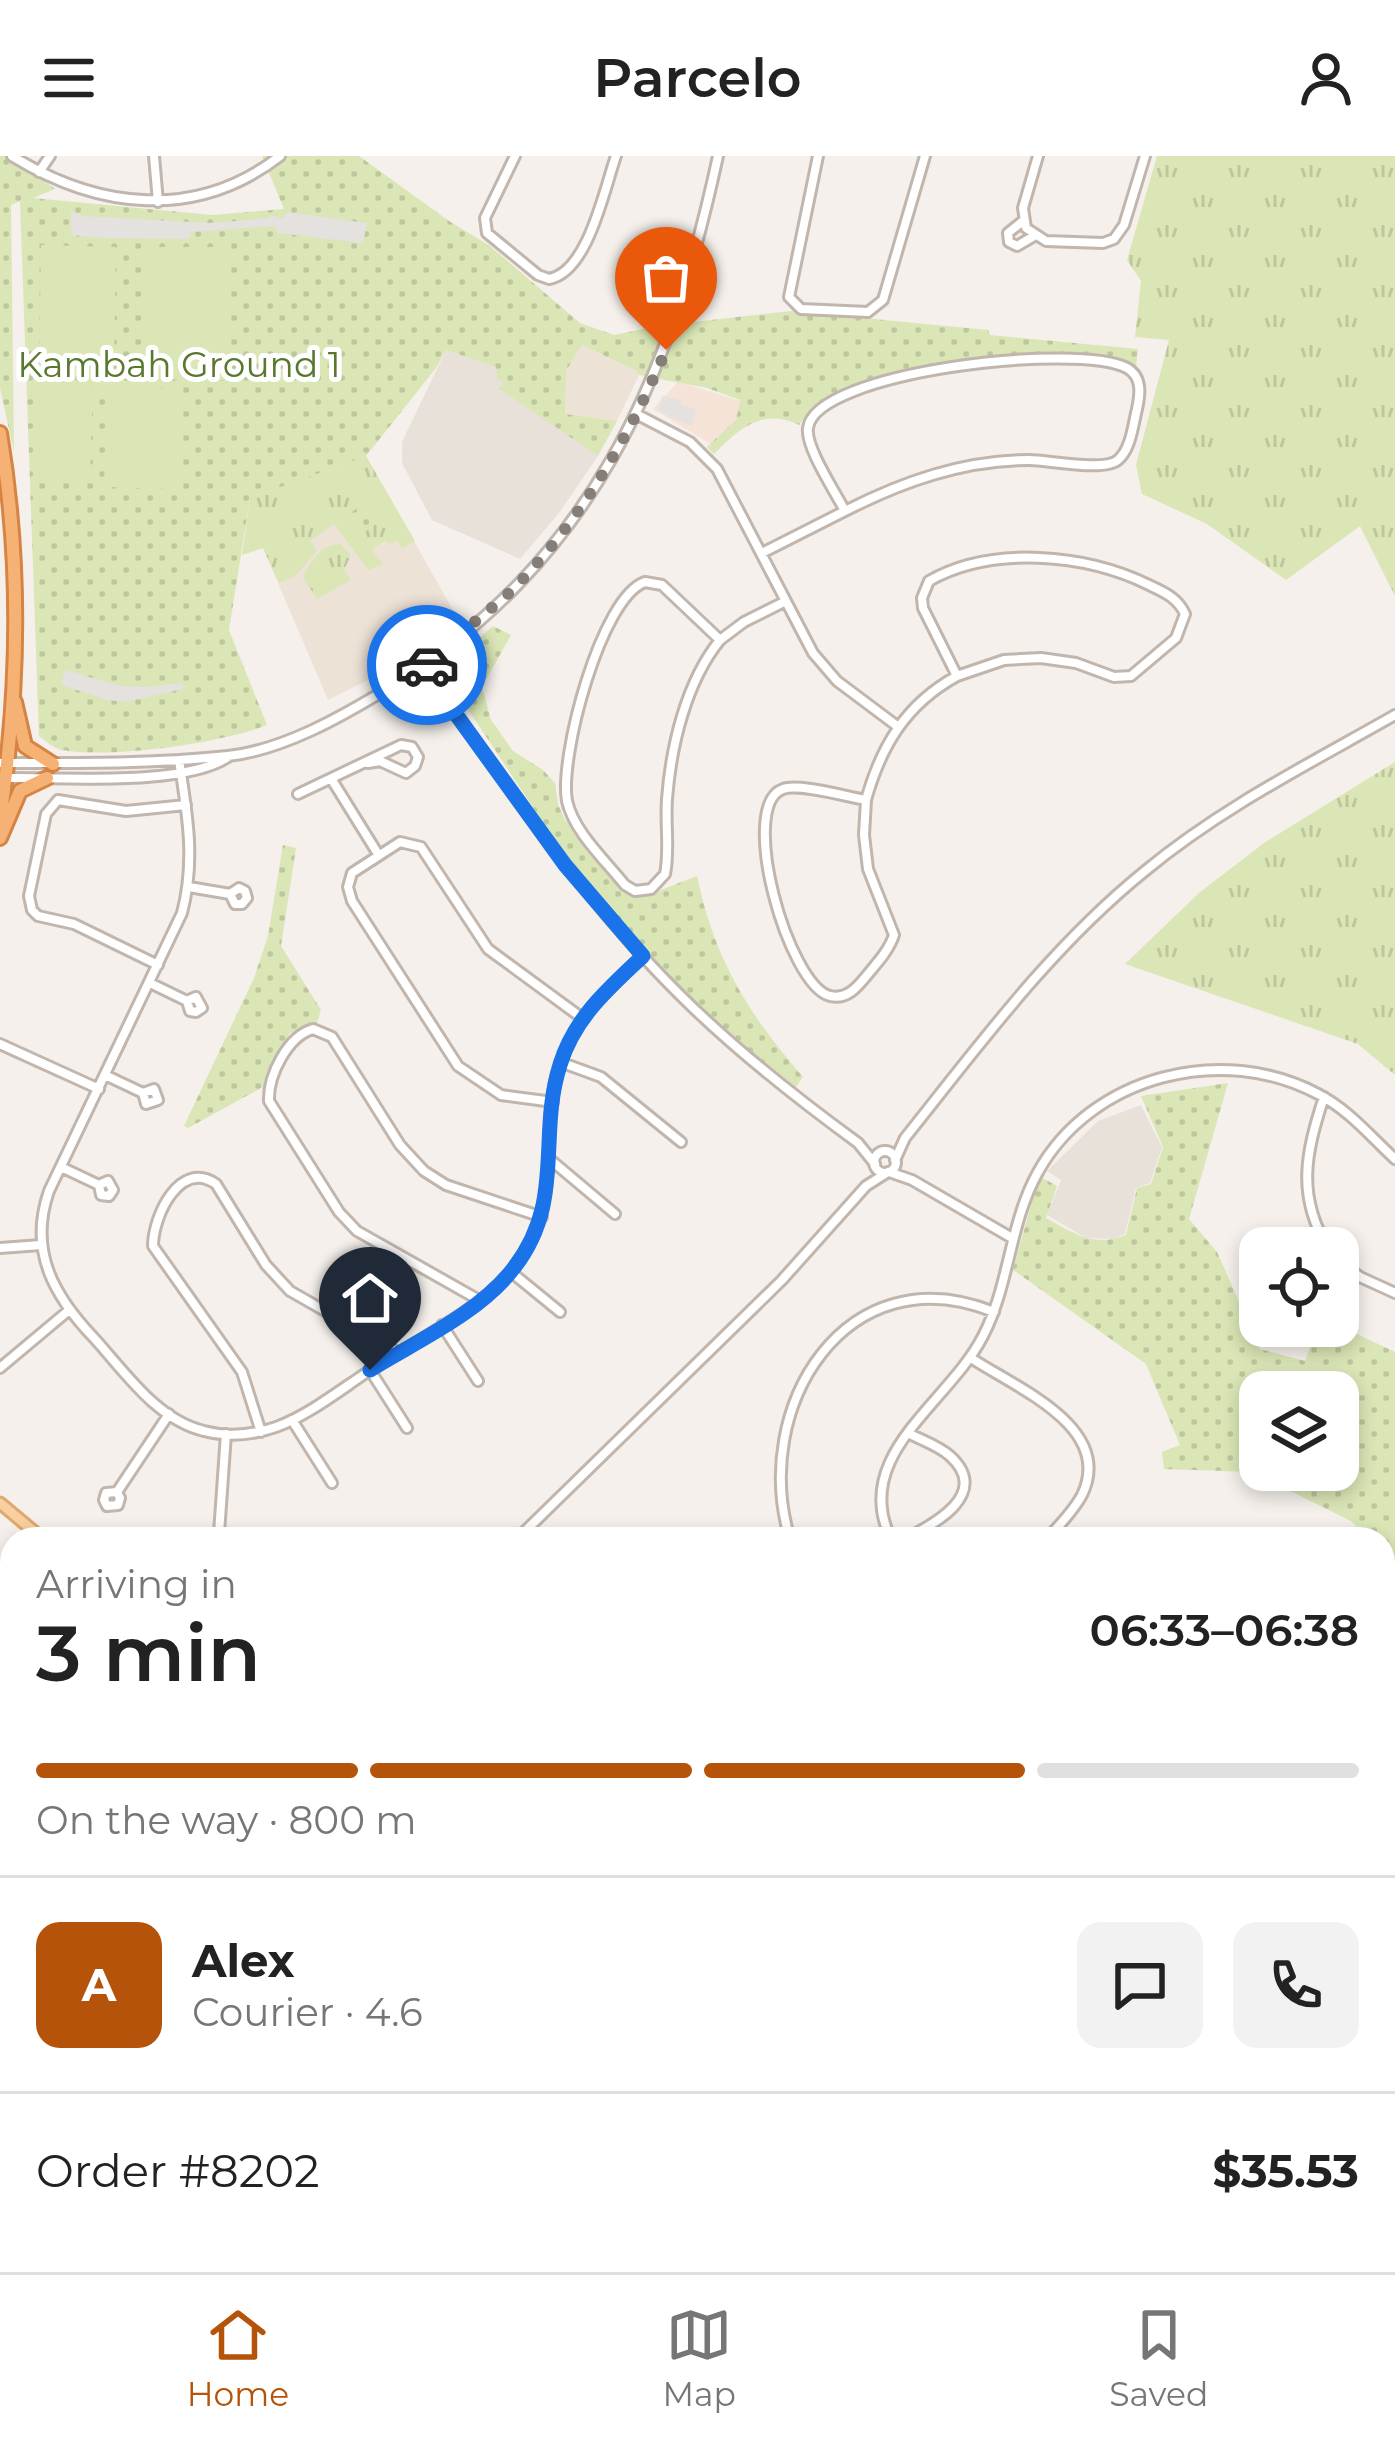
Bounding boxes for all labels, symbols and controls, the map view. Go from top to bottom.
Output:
icon: menu [36,45,102,111]
text: Parcelo [593,45,802,111]
icon: person [1293,45,1359,111]
pin [615,227,717,350]
icon: bag [633,245,699,311]
park label: Kambah Ground 1 [17,342,341,386]
courier [367,605,487,725]
icon: car [394,632,460,698]
map controls [1239,1227,1359,1491]
button: locate [1239,1227,1359,1347]
pin [319,1247,421,1370]
icon: home [337,1265,403,1331]
button: layers [1239,1371,1359,1491]
text: Arriving in [36,1560,237,1608]
text: 06:33–06:38 [1090,1602,1359,1657]
text: 3 min [36,1605,261,1701]
text: On the way · 800 m [36,1796,417,1844]
button: chat [1077,1922,1203,2048]
button: phone [1233,1922,1359,2048]
text: Alex [192,1933,295,1988]
text: A [82,1957,116,2012]
text: Courier · 4.6 [192,1988,423,2036]
text: Order #8202 [36,2143,320,2198]
text: $35.53 [1213,2143,1359,2198]
tab: Home [187,2302,289,2414]
tab: Map [662,2302,736,2414]
tab: Saved [1109,2302,1208,2414]

